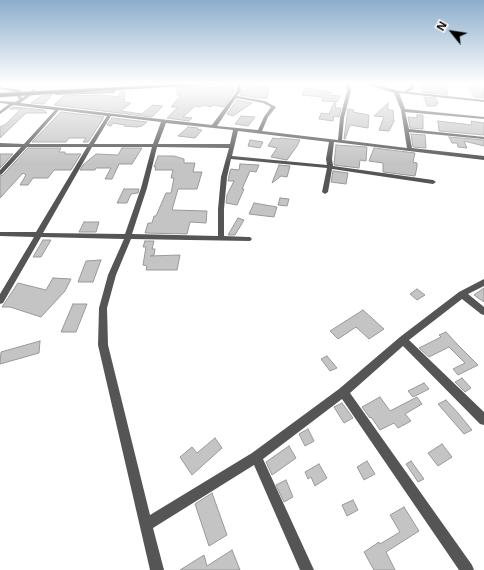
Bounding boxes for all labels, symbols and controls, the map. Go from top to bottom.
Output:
north arrow [432,12,472,52]
text: N [432,18,450,33]

